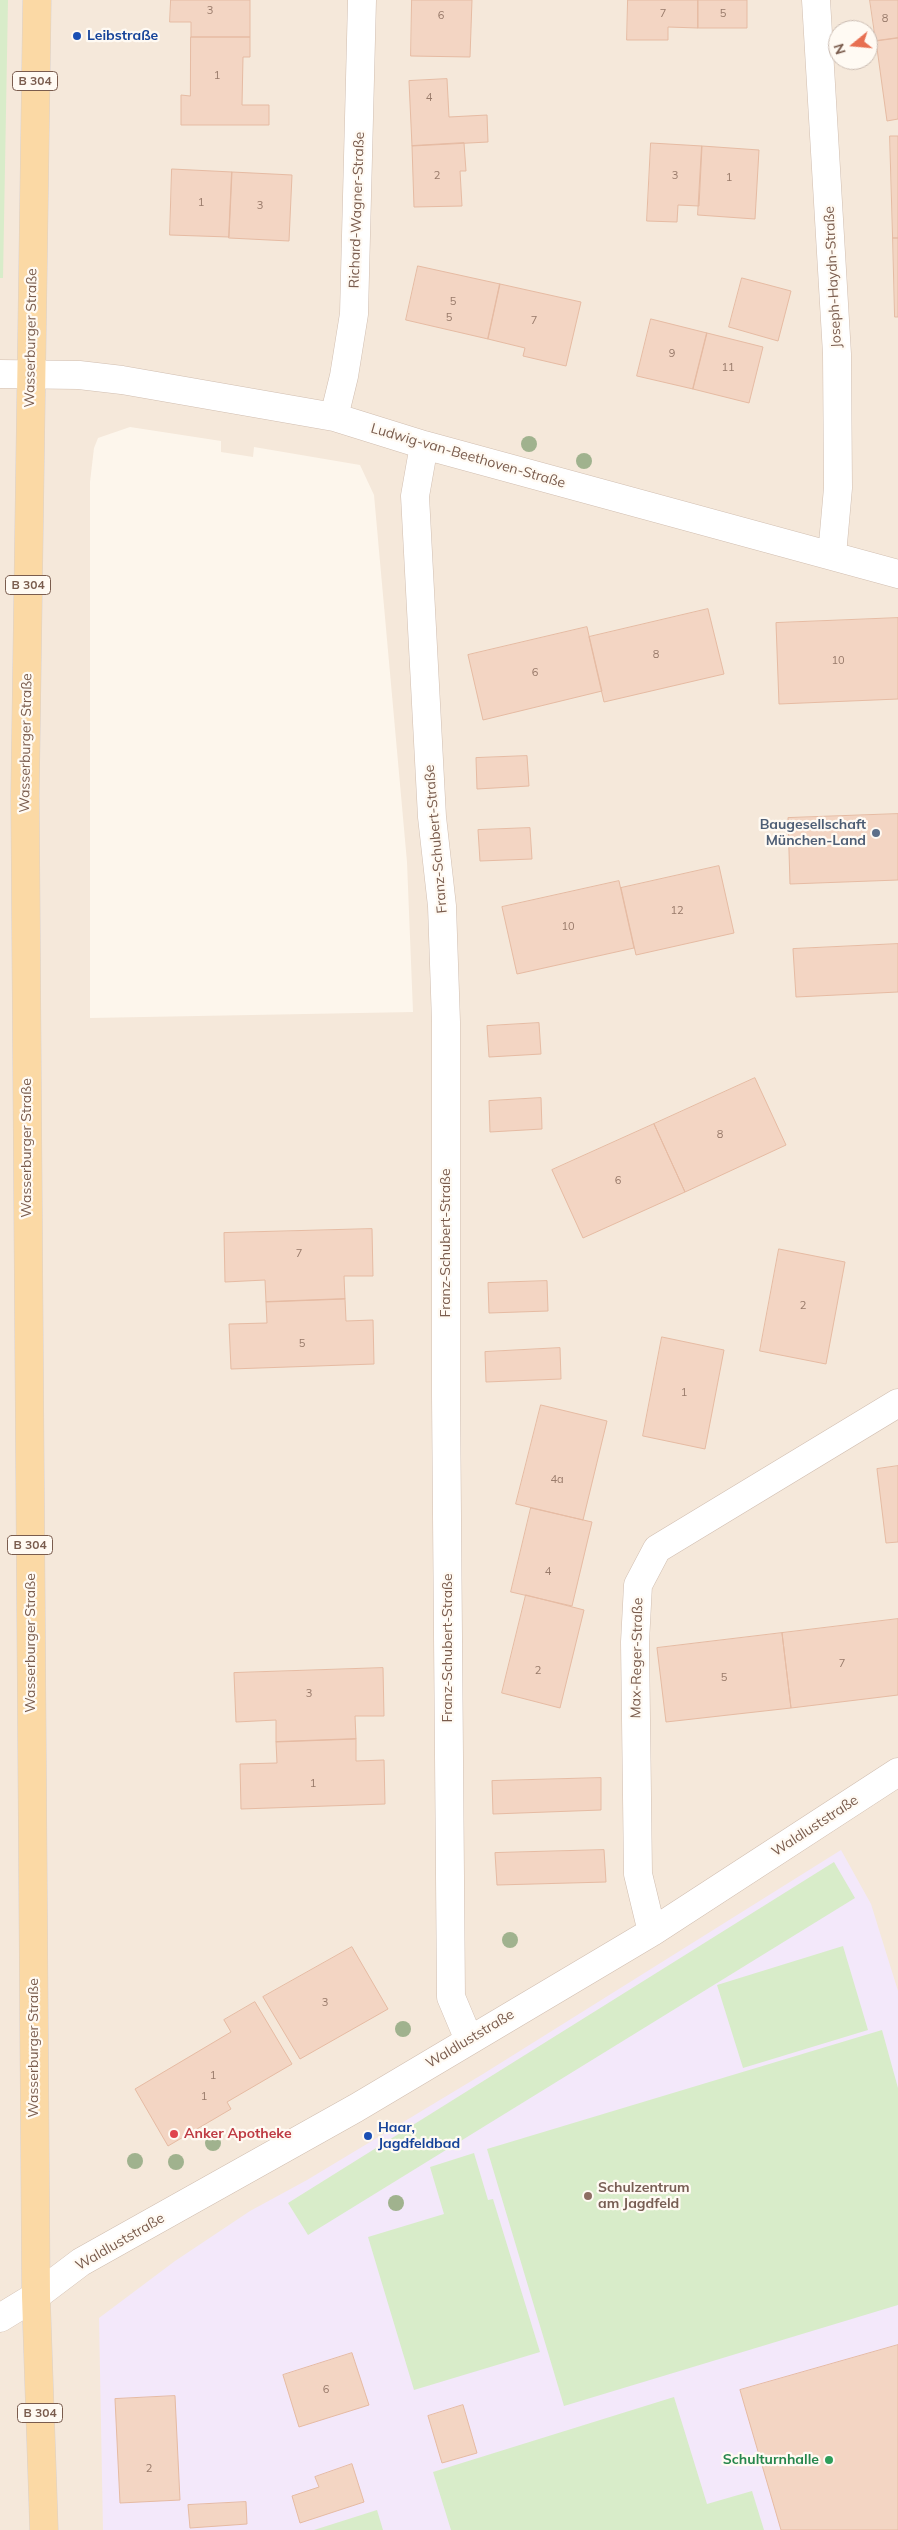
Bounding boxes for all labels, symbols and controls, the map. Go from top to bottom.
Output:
house number: 3 [207,4,213,18]
house number: 7 [660,7,666,21]
house number: 5 [720,7,726,21]
house number: 6 [438,9,444,23]
house number: 8 [882,12,888,26]
north arrow [828,20,878,70]
place label: Leibstraße [87,28,158,44]
marker: Leibstraße [71,30,83,42]
text: N [829,41,850,57]
house number: 1 [214,69,220,83]
road number: B 304 [12,72,58,90]
house number: 4 [426,91,432,105]
street label: Richard-Wagner-Straße [346,131,368,289]
house number: 2 [434,169,440,183]
house number: 3 [672,169,678,183]
house number: 1 [726,171,732,185]
house number: 1 [198,196,204,210]
house number: 3 [257,199,263,213]
street label: Joseph-Haydn-Straße [821,206,845,348]
street label: Wasserburger Straße [21,268,41,408]
house number: 5 [450,295,456,309]
house number: 5 [446,311,452,325]
house number: 7 [531,314,537,328]
house number: 9 [669,347,675,361]
house number: 11 [721,361,735,375]
street label: Ludwig-van-Beethoven-Straße [369,420,567,492]
road number: B 304 [5,576,50,594]
house number: 8 [653,648,659,662]
house number: 10 [831,654,845,668]
house number: 6 [532,666,538,680]
street label: Wasserburger Straße [16,673,36,813]
street label: Franz-Schubert-Straße [421,764,451,914]
place label: Baugesellschaft München-Land [760,817,866,850]
marker: Baugesellschaft München-Land [870,827,882,839]
house number: 12 [670,904,684,918]
house number: 10 [561,920,575,934]
street label: Wasserburger Straße [19,1078,35,1218]
house number: 8 [717,1128,723,1142]
street label: Franz-Schubert-Straße [438,1168,454,1318]
house number: 6 [615,1174,621,1188]
house number: 7 [296,1247,302,1261]
house number: 2 [800,1299,806,1313]
house number: 5 [299,1337,305,1351]
house number: 1 [681,1386,687,1400]
house number: 4a [550,1473,564,1487]
road number: B 304 [8,1536,52,1554]
house number: 4 [545,1565,551,1579]
street label: Wasserburger Straße [23,1573,39,1713]
street label: Franz-Schubert-Straße [440,1573,456,1723]
street label: Max-Reger-Straße [628,1598,646,1718]
house number: 7 [839,1657,845,1671]
house number: 2 [535,1664,541,1678]
house number: 5 [721,1671,727,1685]
house number: 3 [306,1687,312,1701]
house number: 1 [310,1777,316,1791]
street label: Waldluststraße [769,1792,861,1860]
street label: Wasserburger Straße [26,1978,42,2118]
house number: 3 [322,1996,328,2010]
street label: Waldluststraße [423,2006,517,2072]
house number: 1 [210,2069,216,2083]
house number: 1 [201,2090,207,2104]
place label: Haar, Jagdfeldbad [378,2120,460,2152]
place label: Anker Apotheke [184,2126,292,2142]
marker: Anker Apotheke [168,2128,180,2140]
marker: Haar, Jagdfeldbad [362,2130,374,2142]
place label: Schulzentrum am Jagdfeld [598,2180,690,2212]
marker: Schulzentrum am Jagdfeld [582,2190,594,2202]
street label: Waldluststraße [73,2210,167,2274]
house number: 6 [323,2383,329,2397]
road number: B 304 [18,2404,62,2422]
place label: Schulturnhalle [723,2452,819,2468]
marker: Schulturnhalle [823,2454,835,2466]
house number: 2 [146,2462,152,2476]

